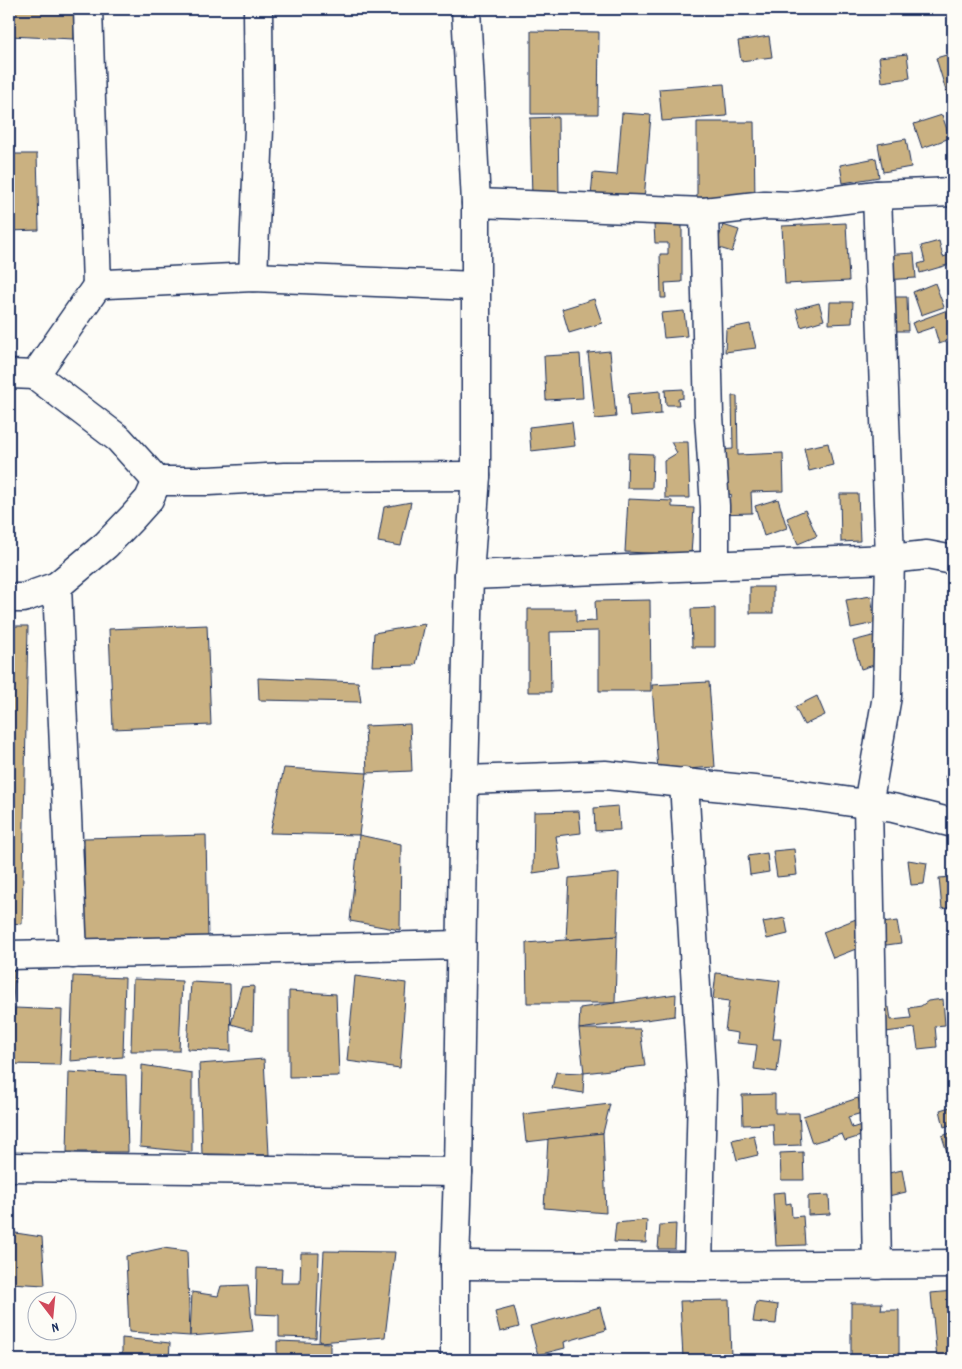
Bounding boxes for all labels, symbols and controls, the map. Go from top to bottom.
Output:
north arrow [28,1292,78,1342]
text: N [49,1316,61,1337]

